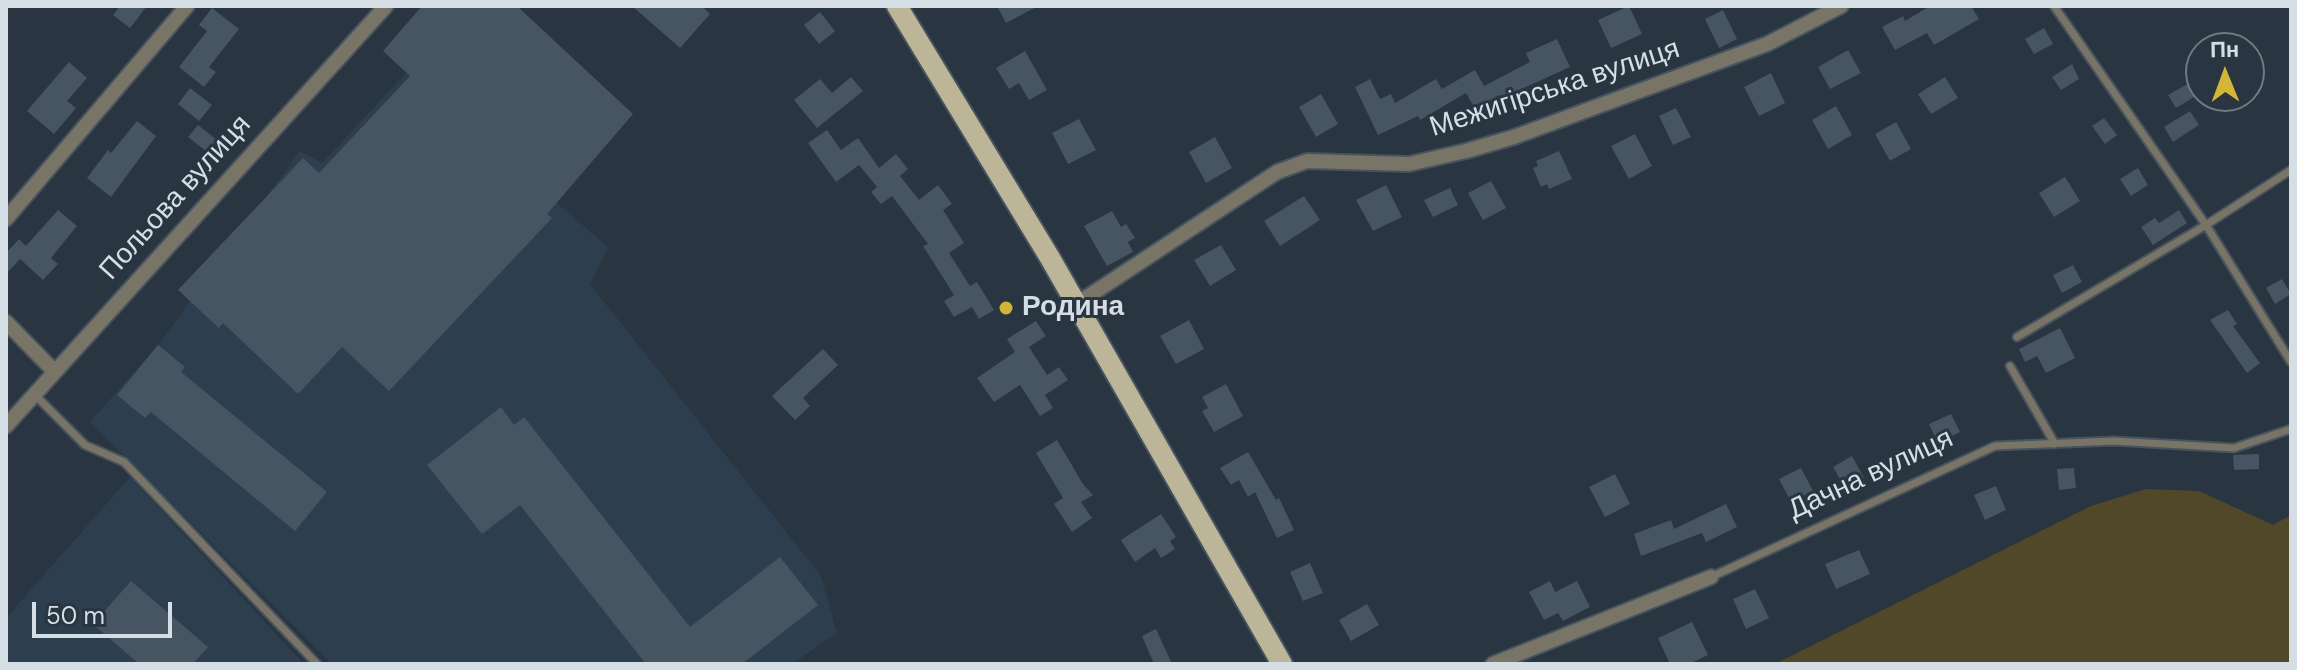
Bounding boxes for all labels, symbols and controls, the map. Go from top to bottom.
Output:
north arrow [2185,32,2265,112]
street label: Межигірська вулиця [1426,33,1684,145]
text: Пн [2210,35,2239,64]
street label: Польова вулиця [93,109,259,287]
place label: Родина [1022,291,1124,325]
marker: Родина [997,299,1015,317]
street label: Дачна вулиця [1783,422,1959,528]
scale bar [36,586,176,636]
text: 50 m [46,600,105,631]

